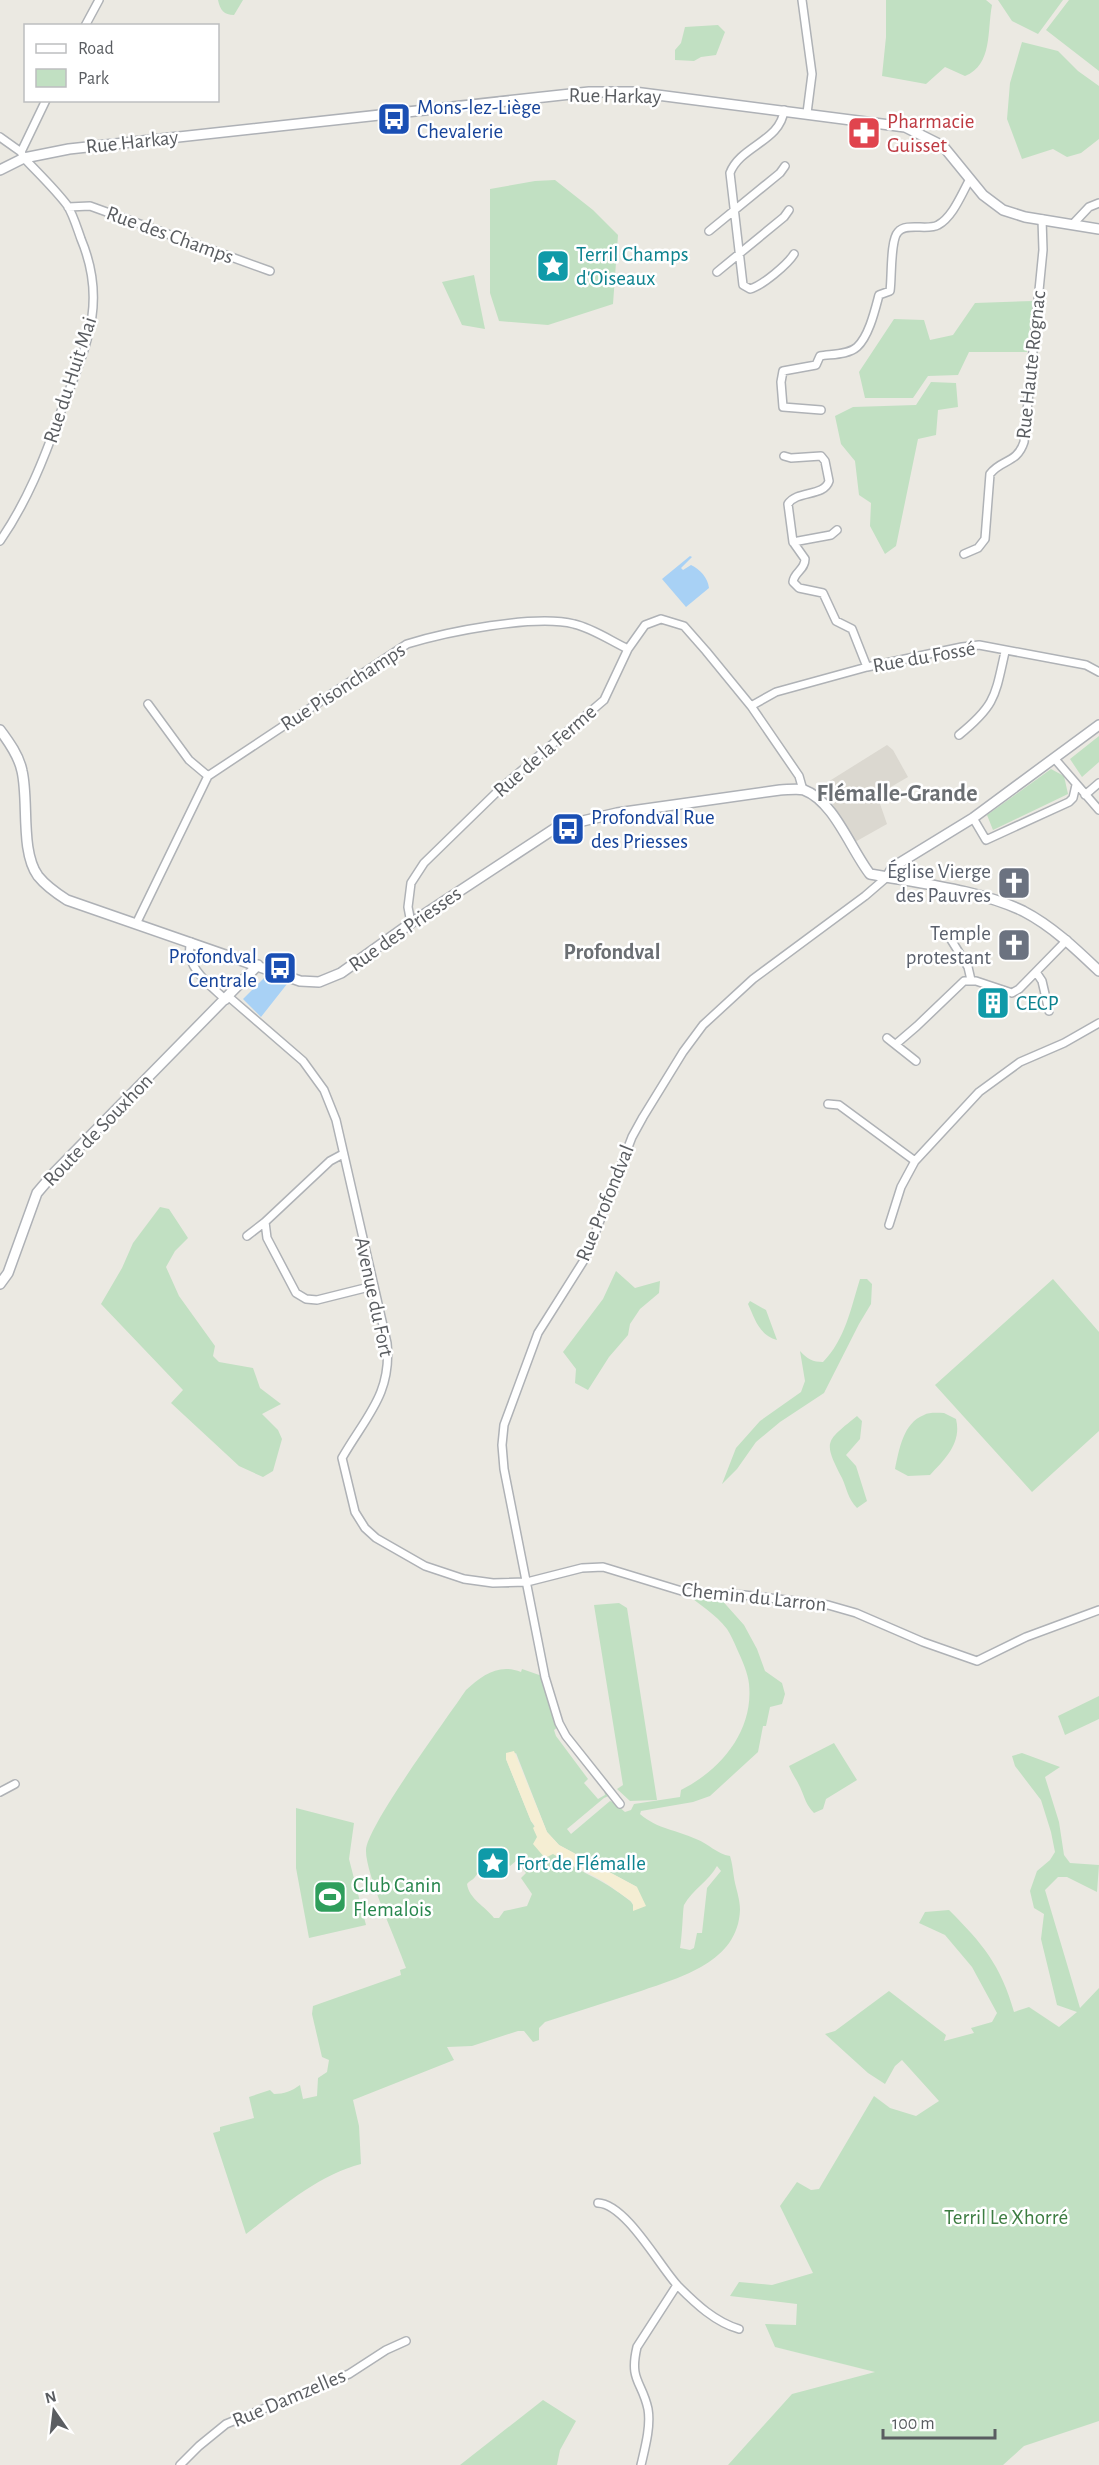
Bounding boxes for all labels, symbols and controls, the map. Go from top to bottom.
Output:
legend [24,24,219,102]
text: Road [78,40,114,58]
text: Park [78,70,110,88]
street label: Rue Harkay [568,85,662,107]
place label: Mons-lez-Liège Chevalerie [417,97,541,142]
bus stop icon: Mons-lez-Liège Chevalerie [376,101,412,137]
place label: Pharmacie Guisset [887,111,974,156]
pharmacy icon: Pharmacie Guisset [846,115,882,151]
street label: Rue Harkay [85,127,179,157]
street label: Rue des Champs [104,202,236,268]
place label: Terril Champs d'Oiseaux [576,244,688,289]
place icon: Terril Champs d'Oiseaux [535,248,571,284]
street label: Rue Haute Rognac [1013,290,1049,440]
street label: Rue du Huit Mai [40,314,100,446]
street label: Rue du Fossé [871,638,977,676]
street label: Rue Pisonchamps [277,639,409,735]
street label: Rue de la Ferme [490,701,600,801]
district label: Flémalle-Grande [817,782,978,806]
place label: Profondval Rue des Priesses [591,807,715,852]
bus stop icon: Profondval Rue des Priesses [550,811,586,847]
place label: Église Vierge des Pauvres [887,859,991,906]
church icon: Église Vierge des Pauvres [996,865,1032,901]
street label: Rue des Priesses [345,883,465,975]
place label: Temple protestant [906,923,991,968]
church icon: Temple protestant [996,927,1032,963]
district label: Profondval [564,941,660,963]
place label: Profondval Centrale [169,946,257,991]
bus stop icon: Profondval Centrale [262,950,298,986]
building icon: CECP [975,985,1011,1021]
place label: CECP [1016,993,1059,1014]
street label: Route de Souxhon [39,1070,157,1190]
street label: Rue Profondval [572,1142,638,1264]
street label: Avenue du Fort [351,1235,397,1359]
street label: Chemin du Larron [681,1579,827,1615]
place icon: Fort de Flémalle [475,1845,511,1881]
place label: Fort de Flémalle [516,1853,646,1874]
place label: Club Canin Flemalois [353,1875,441,1920]
sports icon: Club Canin Flemalois [312,1879,348,1915]
park label: Terril Le Xhorré [944,2207,1068,2228]
street label: Rue Damzelles [229,2365,349,2431]
north arrow [24,2381,84,2441]
text: N [43,2388,58,2407]
scale bar [883,2402,996,2440]
text: 100 m [892,2415,935,2433]

